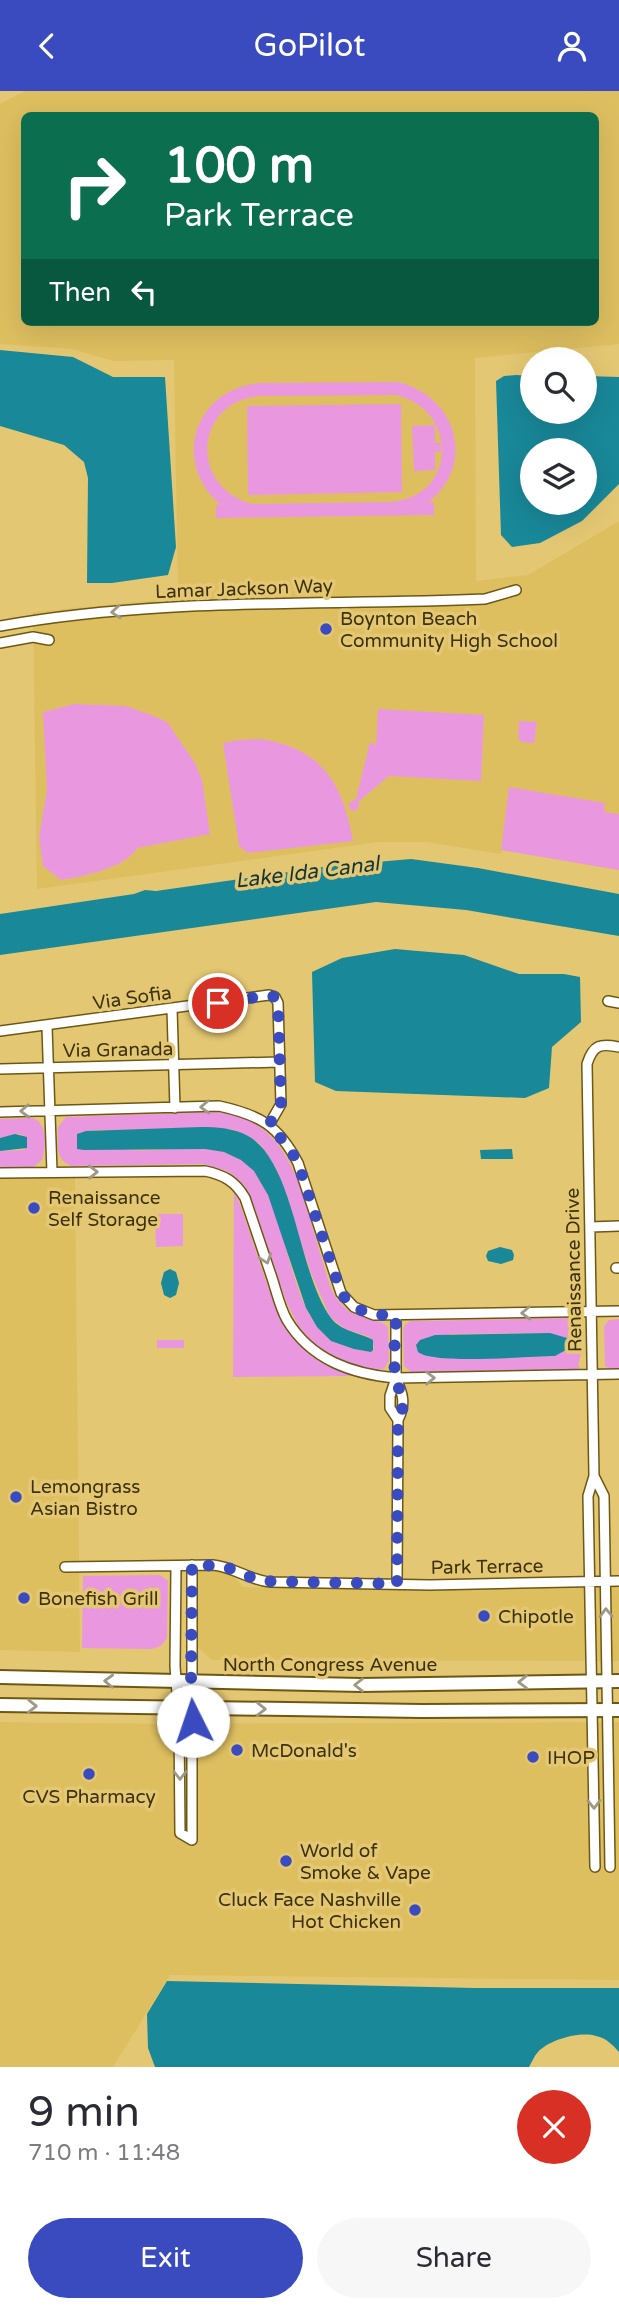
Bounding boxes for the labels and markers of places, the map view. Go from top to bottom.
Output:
place label: Boynton Beach Community High School [340,608,558,652]
marker: Boynton Beach Community High School [318,621,334,637]
pin [188,973,248,1033]
place label: Renaissance Self Storage [48,1187,161,1231]
marker: Renaissance Self Storage [26,1200,42,1216]
place label: Lemongrass Asian Bistro [30,1476,140,1520]
marker: Lemongrass Asian Bistro [8,1489,24,1505]
place label: Bonefish Grill [38,1588,159,1610]
marker: Bonefish Grill [16,1590,32,1606]
place label: Chipotle [498,1606,574,1628]
marker: Chipotle [476,1608,492,1624]
place label: McDonald's [251,1740,357,1762]
marker: McDonald's [229,1742,245,1758]
place label: IHOP [547,1747,595,1769]
marker: IHOP [525,1749,541,1765]
marker: CVS Pharmacy [81,1766,97,1782]
place label: CVS Pharmacy [22,1786,156,1808]
place label: World of Smoke & Vape [300,1840,431,1884]
marker: World of Smoke & Vape [278,1853,294,1869]
place label: Cluck Face Nashville Hot Chicken [218,1889,401,1933]
marker: Cluck Face Nashville Hot Chicken [407,1902,423,1918]

